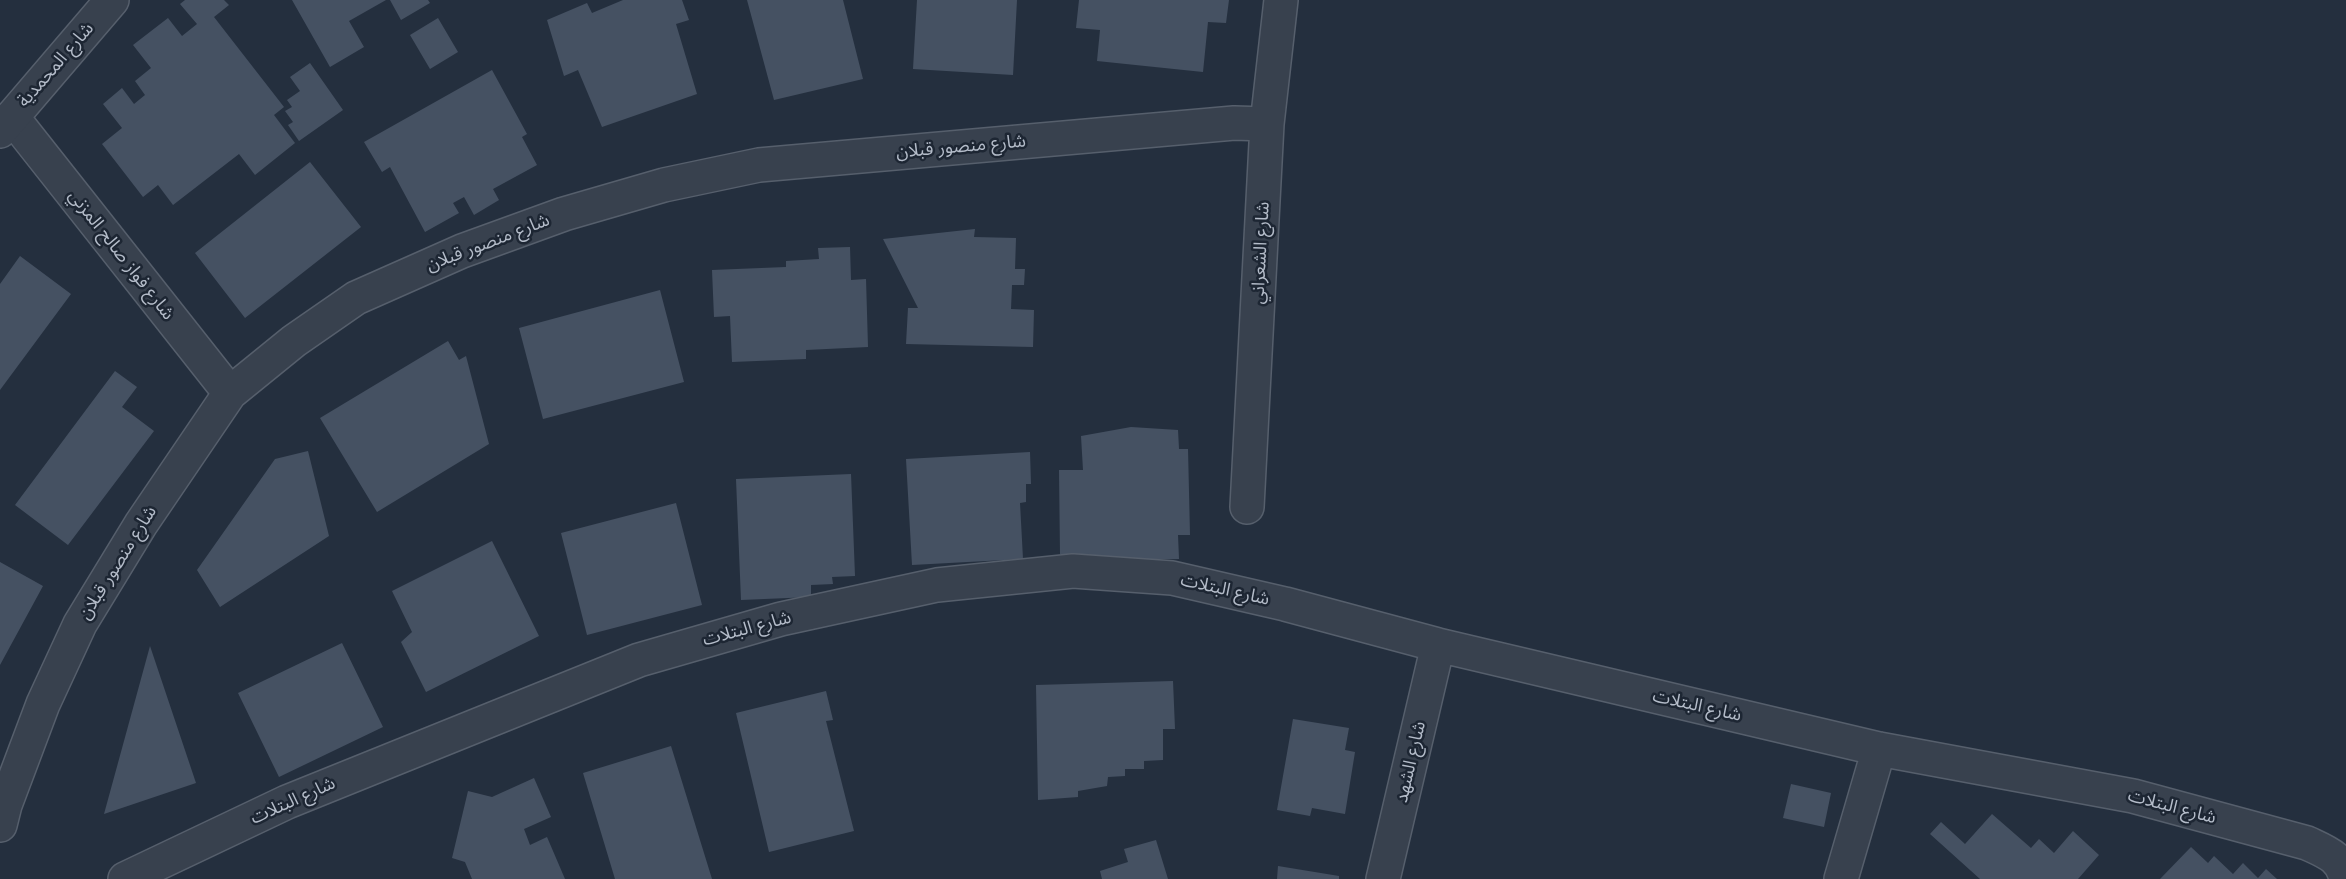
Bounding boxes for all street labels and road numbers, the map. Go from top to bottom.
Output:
street label: شارع المحمدية [13,18,99,112]
street label: شارع منصور قبلان [895,131,1027,163]
street label: شارع فواز صالح المزني [63,186,179,324]
street label: شارع الشعراني [1248,201,1274,305]
street label: شارع منصور قبلان [423,210,553,276]
street label: شارع منصور قبلان [74,502,162,624]
street label: شارع البتلات [1178,569,1272,611]
street label: شارع البتلات [700,607,794,651]
street label: شارع البتلات [1650,685,1744,727]
street label: شارع الشهد [1391,719,1431,805]
street label: شارع البتلات [247,773,339,829]
street label: شارع البتلات [2125,785,2219,829]

